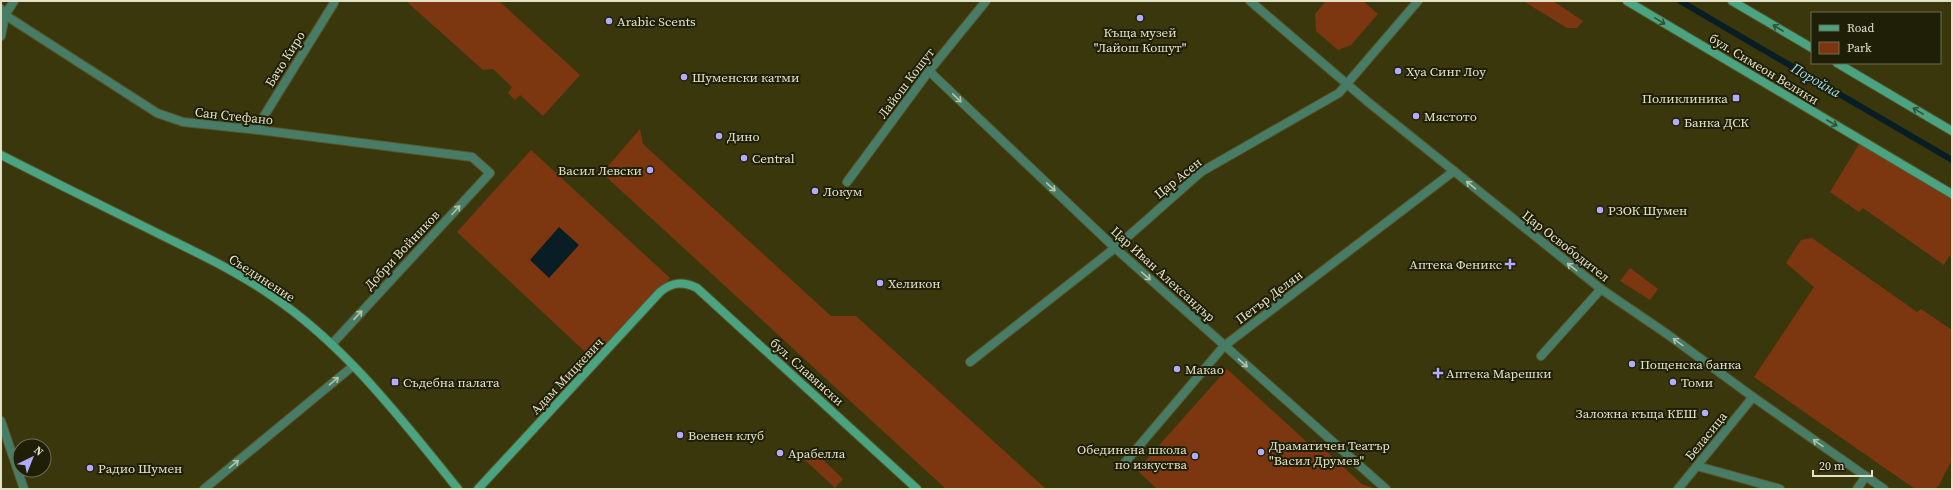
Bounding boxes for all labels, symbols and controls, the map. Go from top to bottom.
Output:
legend [1811,12,1941,64]
place label: Arabic Scents [617,13,696,30]
marker: Къща музей "Лайош Кошут" [1135,13,1145,23]
marker: Arabic Scents [604,16,614,26]
one-way arrow [1654,17,1665,25]
text: Road [1847,20,1874,36]
place label: Къща музей "Лайош Кошут" [1094,24,1187,56]
one-way arrow [1772,24,1784,32]
street label: Бачо Киро [261,28,309,90]
street label: бул. Симеон Велики [1706,30,1822,108]
text: Park [1847,40,1872,56]
street label: Лайош Кошут [874,44,938,122]
water label: Поройна [1787,57,1845,103]
place label: Хуа Синг Лоу [1406,63,1486,80]
marker: Хуа Синг Лоу [1393,66,1403,76]
place label: Шуменски катми [692,69,799,86]
marker: Шуменски катми [679,72,689,82]
place label: Поликлиника [1642,90,1728,107]
one-way arrow [952,93,962,102]
marker: Поликлиника [1731,93,1741,103]
street label: Сан Стефано [194,103,274,129]
one-way arrow [1912,106,1924,114]
place label: Мястото [1424,108,1477,125]
marker: Мястото [1411,111,1421,121]
place label: Банка ДСК [1684,114,1749,131]
marker: Банка ДСК [1671,117,1681,127]
one-way arrow [1826,120,1838,128]
place label: Дино [727,128,760,145]
marker: Дино [714,131,724,141]
place label: Central [752,150,795,167]
marker: Central [739,153,749,163]
street label: Цар Асен [1151,154,1205,202]
place label: Васил Левски [558,162,642,179]
marker: Васил Левски [645,165,655,175]
one-way arrow [1466,181,1477,189]
place label: Локум [823,183,863,200]
one-way arrow [1046,183,1056,192]
marker: Локум [810,186,820,196]
place label: РЗОК Шумен [1608,202,1687,219]
one-way arrow [451,205,460,215]
marker: РЗОК Шумен [1595,205,1605,215]
street label: Добри Войников [361,206,444,294]
street label: Цар Освободител [1519,207,1613,285]
street label: Цар Иван Александър [1107,223,1219,325]
street label: Съединение [226,250,299,306]
place label: Аптека Феникс [1409,256,1502,273]
marker: Аптека Феникс [1505,259,1515,269]
one-way arrow [1567,263,1578,271]
street label: Петър Делян [1232,266,1306,328]
one-way arrow [1141,271,1151,280]
place label: Хеликон [888,275,941,292]
marker: Хеликон [875,278,885,288]
one-way arrow [353,310,363,320]
street label: Адам Мицкевич [527,334,607,418]
street label: бул. Славянски [767,334,847,410]
one-way arrow [1673,338,1684,346]
place label: Пощенска банка [1640,356,1742,373]
one-way arrow [1238,358,1249,367]
marker: Пощенска банка [1627,359,1637,369]
place label: Макао [1185,361,1224,378]
marker: Макао [1172,364,1182,374]
place label: Аптека Марешки [1446,365,1552,382]
marker: Аптека Марешки [1433,368,1443,378]
place label: Съдебна палата [403,374,500,391]
place label: Томи [1681,374,1713,391]
one-way arrow [329,376,340,385]
marker: Съдебна палата [390,377,400,387]
marker: Томи [1668,377,1678,387]
place label: Заложна къща КЕШ [1576,405,1697,422]
street label: Беласица [1681,408,1731,464]
marker: Заложна къща КЕШ [1700,408,1710,418]
place label: Военен клуб [688,427,764,444]
marker: Военен клуб [675,430,685,440]
place label: Драматичен Театър "Васил Друмев" [1269,437,1390,469]
north arrow [12,438,52,478]
one-way arrow [1812,439,1823,447]
place label: Обединена школа по изкуства [1077,441,1187,473]
text: N [30,443,47,459]
place label: Арабелла [788,445,846,462]
marker: Драматичен Театър "Васил Друмев" [1256,447,1266,457]
marker: Арабелла [775,448,785,458]
marker: Обединена школа по изкуства [1190,451,1200,461]
scale bar [1813,452,1872,478]
text: 20 m [1819,458,1845,474]
place label: Радио Шумен [98,460,182,477]
one-way arrow [229,460,240,469]
marker: Радио Шумен [85,463,95,473]

